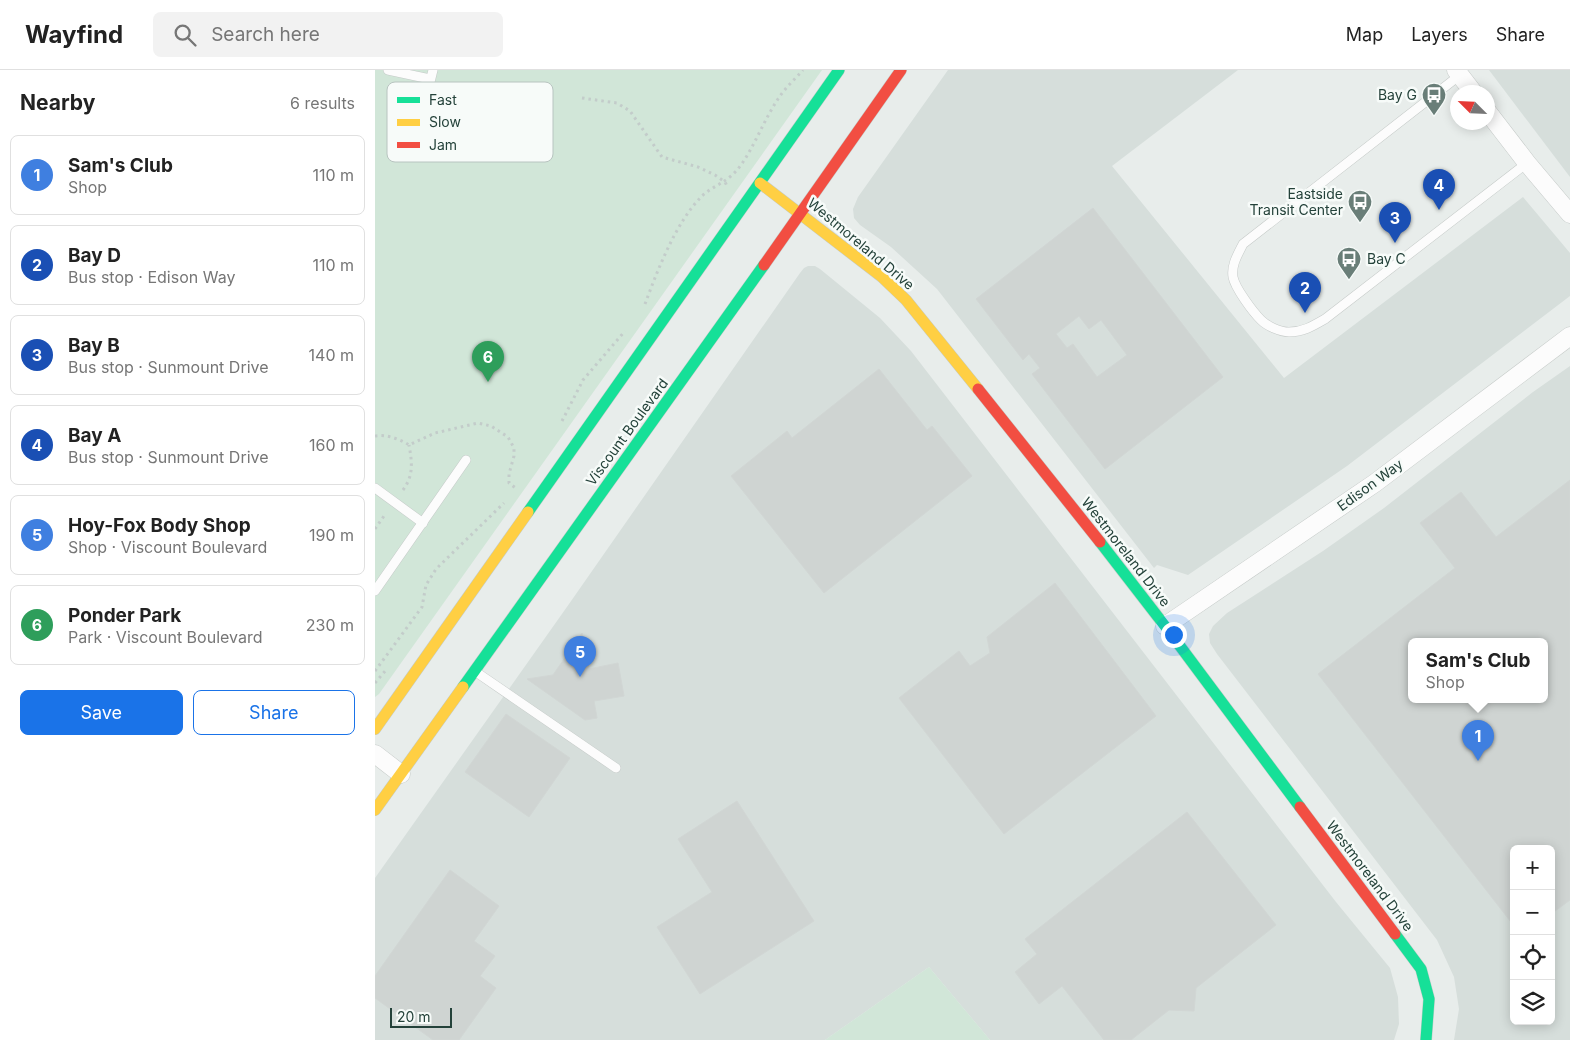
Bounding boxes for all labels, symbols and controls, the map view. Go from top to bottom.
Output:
search box [153,12,503,57]
text: Wayfind [25,20,123,49]
icon: search [171,21,199,49]
text: Search here [211,23,320,46]
text: Map [1346,24,1383,45]
text: Layers [1411,24,1468,45]
text: Share [1496,24,1545,45]
legend [387,82,553,162]
bus stop icon: Bay G [1421,82,1447,116]
north arrow [1450,85,1495,130]
place label: Bay G [1378,86,1417,103]
text: Nearby [20,90,95,115]
text: Fast [429,91,457,108]
text: 6 results [290,93,355,113]
text: Slow [429,113,461,130]
text: Jam [429,136,457,153]
text: Sam's Club [68,154,173,177]
text: 1 [34,165,40,185]
text: 110 m [312,165,354,185]
pin: 4 [1423,169,1455,210]
text: Shop [68,177,107,197]
place label: Eastside Transit Center [1250,185,1343,218]
bus stop icon: Eastside Transit Center [1347,189,1373,223]
street label: Westmoreland Drive [805,194,918,293]
pin: 3 [1379,202,1411,243]
text: Bay D [68,244,121,267]
bus stop icon: Bay C [1336,246,1362,280]
place label: Bay C [1367,250,1406,267]
text: 2 [32,255,42,275]
text: 110 m [312,255,354,275]
text: Bus stop · Edison Way [68,267,235,287]
pin: 2 [1289,272,1321,313]
text: Bay B [68,334,120,357]
pin: 6 [472,341,504,382]
text: 3 [32,345,42,365]
text: 140 m [309,345,354,365]
text: Bus stop · Sunmount Drive [68,357,269,377]
street label: Viscount Boulevard [582,375,671,489]
text: Bay A [68,424,121,447]
text: 4 [32,435,42,455]
text: 160 m [309,435,354,455]
text: Bus stop · Sunmount Drive [68,447,269,467]
street label: Edison Way [1334,455,1406,514]
street label: Westmoreland Drive [1078,494,1174,610]
text: Hoy-Fox Body Shop [68,514,251,537]
text: 5 [32,525,42,545]
text: 190 m [309,525,354,545]
text: Shop · Viscount Boulevard [68,537,267,557]
text: Ponder Park [68,604,181,627]
text: 6 [32,615,42,635]
text: 230 m [306,615,354,635]
your location [1161,622,1187,648]
text: Park · Viscount Boulevard [68,627,262,647]
pin: 5 [564,636,596,677]
popup [1408,638,1548,703]
text: Sam's Club [1426,649,1530,672]
text: Shop [1426,672,1465,692]
button: Save [20,690,183,735]
button: Share [193,690,355,735]
pin: 1 [1462,720,1494,761]
street label: Westmoreland Drive [1323,817,1417,934]
map controls [1510,845,1555,1025]
button: + [1510,845,1555,890]
button: − [1510,890,1555,935]
button: locate [1510,935,1555,980]
button: layers [1510,980,1555,1025]
scale bar [390,1005,453,1028]
text: 20 m [397,1008,431,1025]

